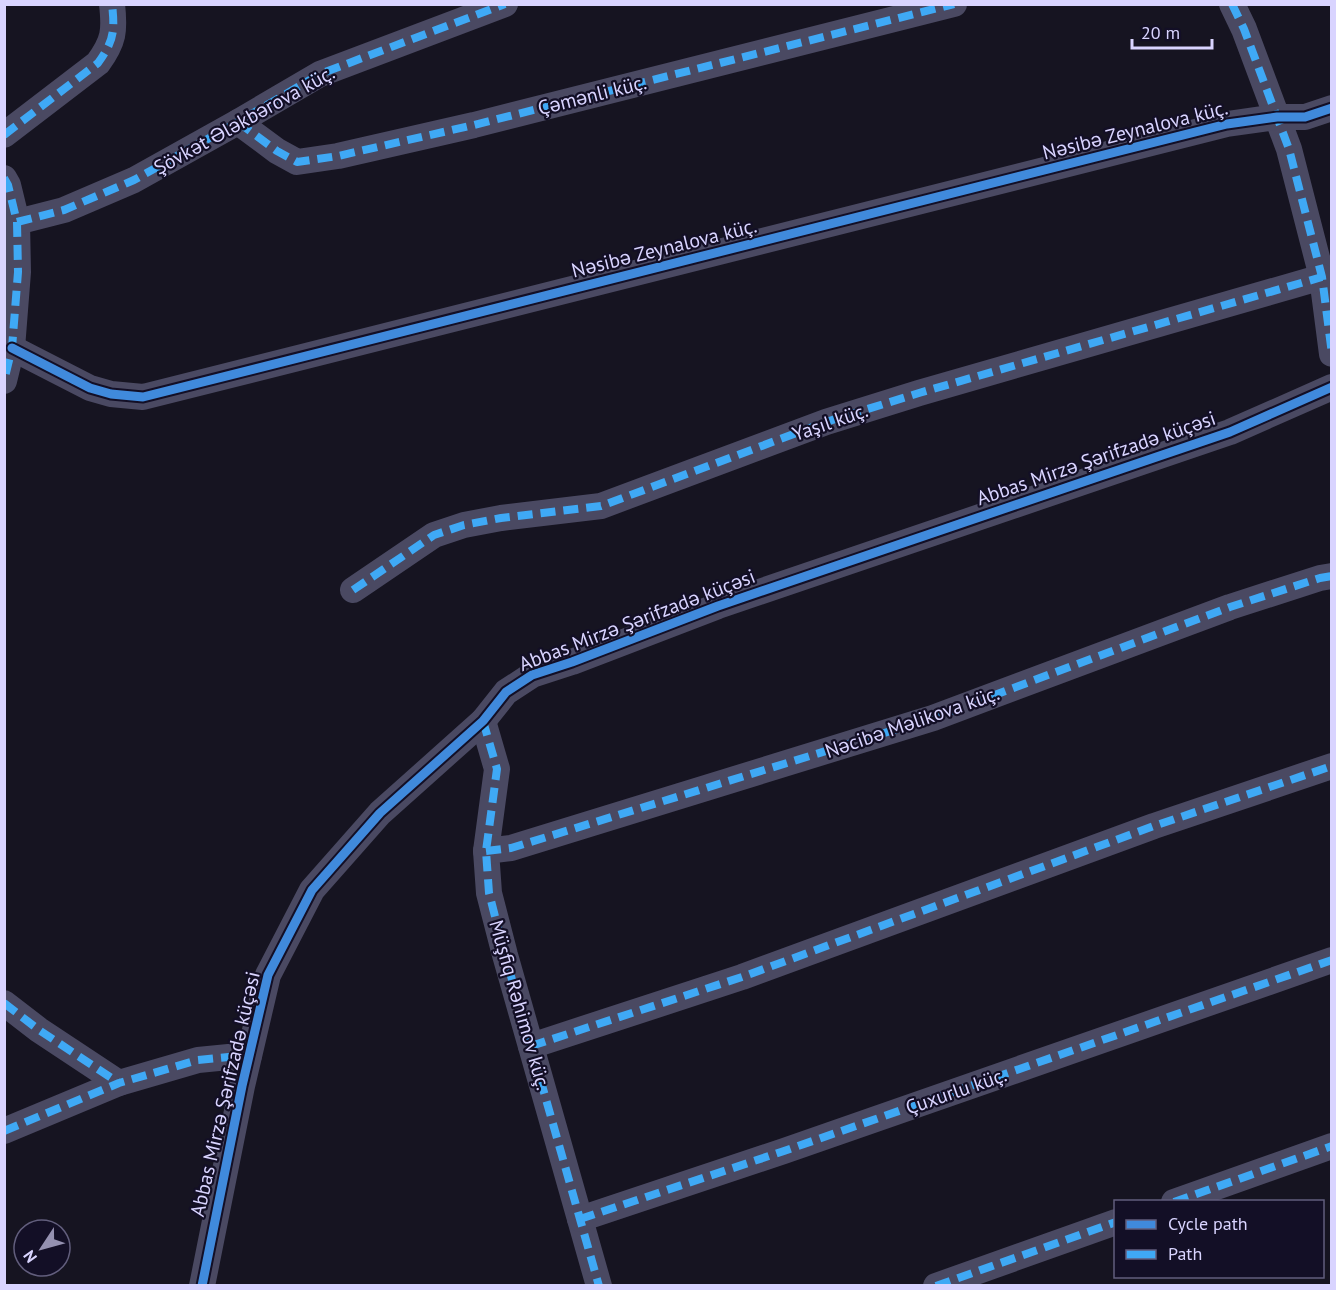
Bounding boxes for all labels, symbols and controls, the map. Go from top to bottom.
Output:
scale bar [1132,12,1212,50]
text: 20 m [1141,21,1180,44]
street label: Şövkət Ələkbərova küç. [149,59,339,181]
street label: Çəmənli küç. [535,69,649,121]
street label: Nəsibə Zeynalova küç. [1040,94,1230,166]
street label: Nəsibə Zeynalova küç. [569,212,759,284]
street label: Yaşıl küç. [789,397,871,447]
street label: Abbas Mirzə Şərifzadə küçəsi [973,405,1219,511]
street label: Abbas Mirzə Şərifzadə küçəsi [515,563,759,677]
street label: Nəcibə Məlikova küç. [821,680,1003,764]
street label: Müşfiq Rəhimov küç. [483,917,557,1093]
street label: Abbas Mirzə Şərifzadə küçəsi [184,969,266,1219]
street label: Çuxurlu küç. [902,1062,1010,1120]
legend [1114,1200,1324,1278]
text: Cycle path [1168,1212,1248,1235]
north arrow [12,1218,72,1278]
text: Path [1168,1242,1202,1265]
text: N [19,1247,41,1267]

